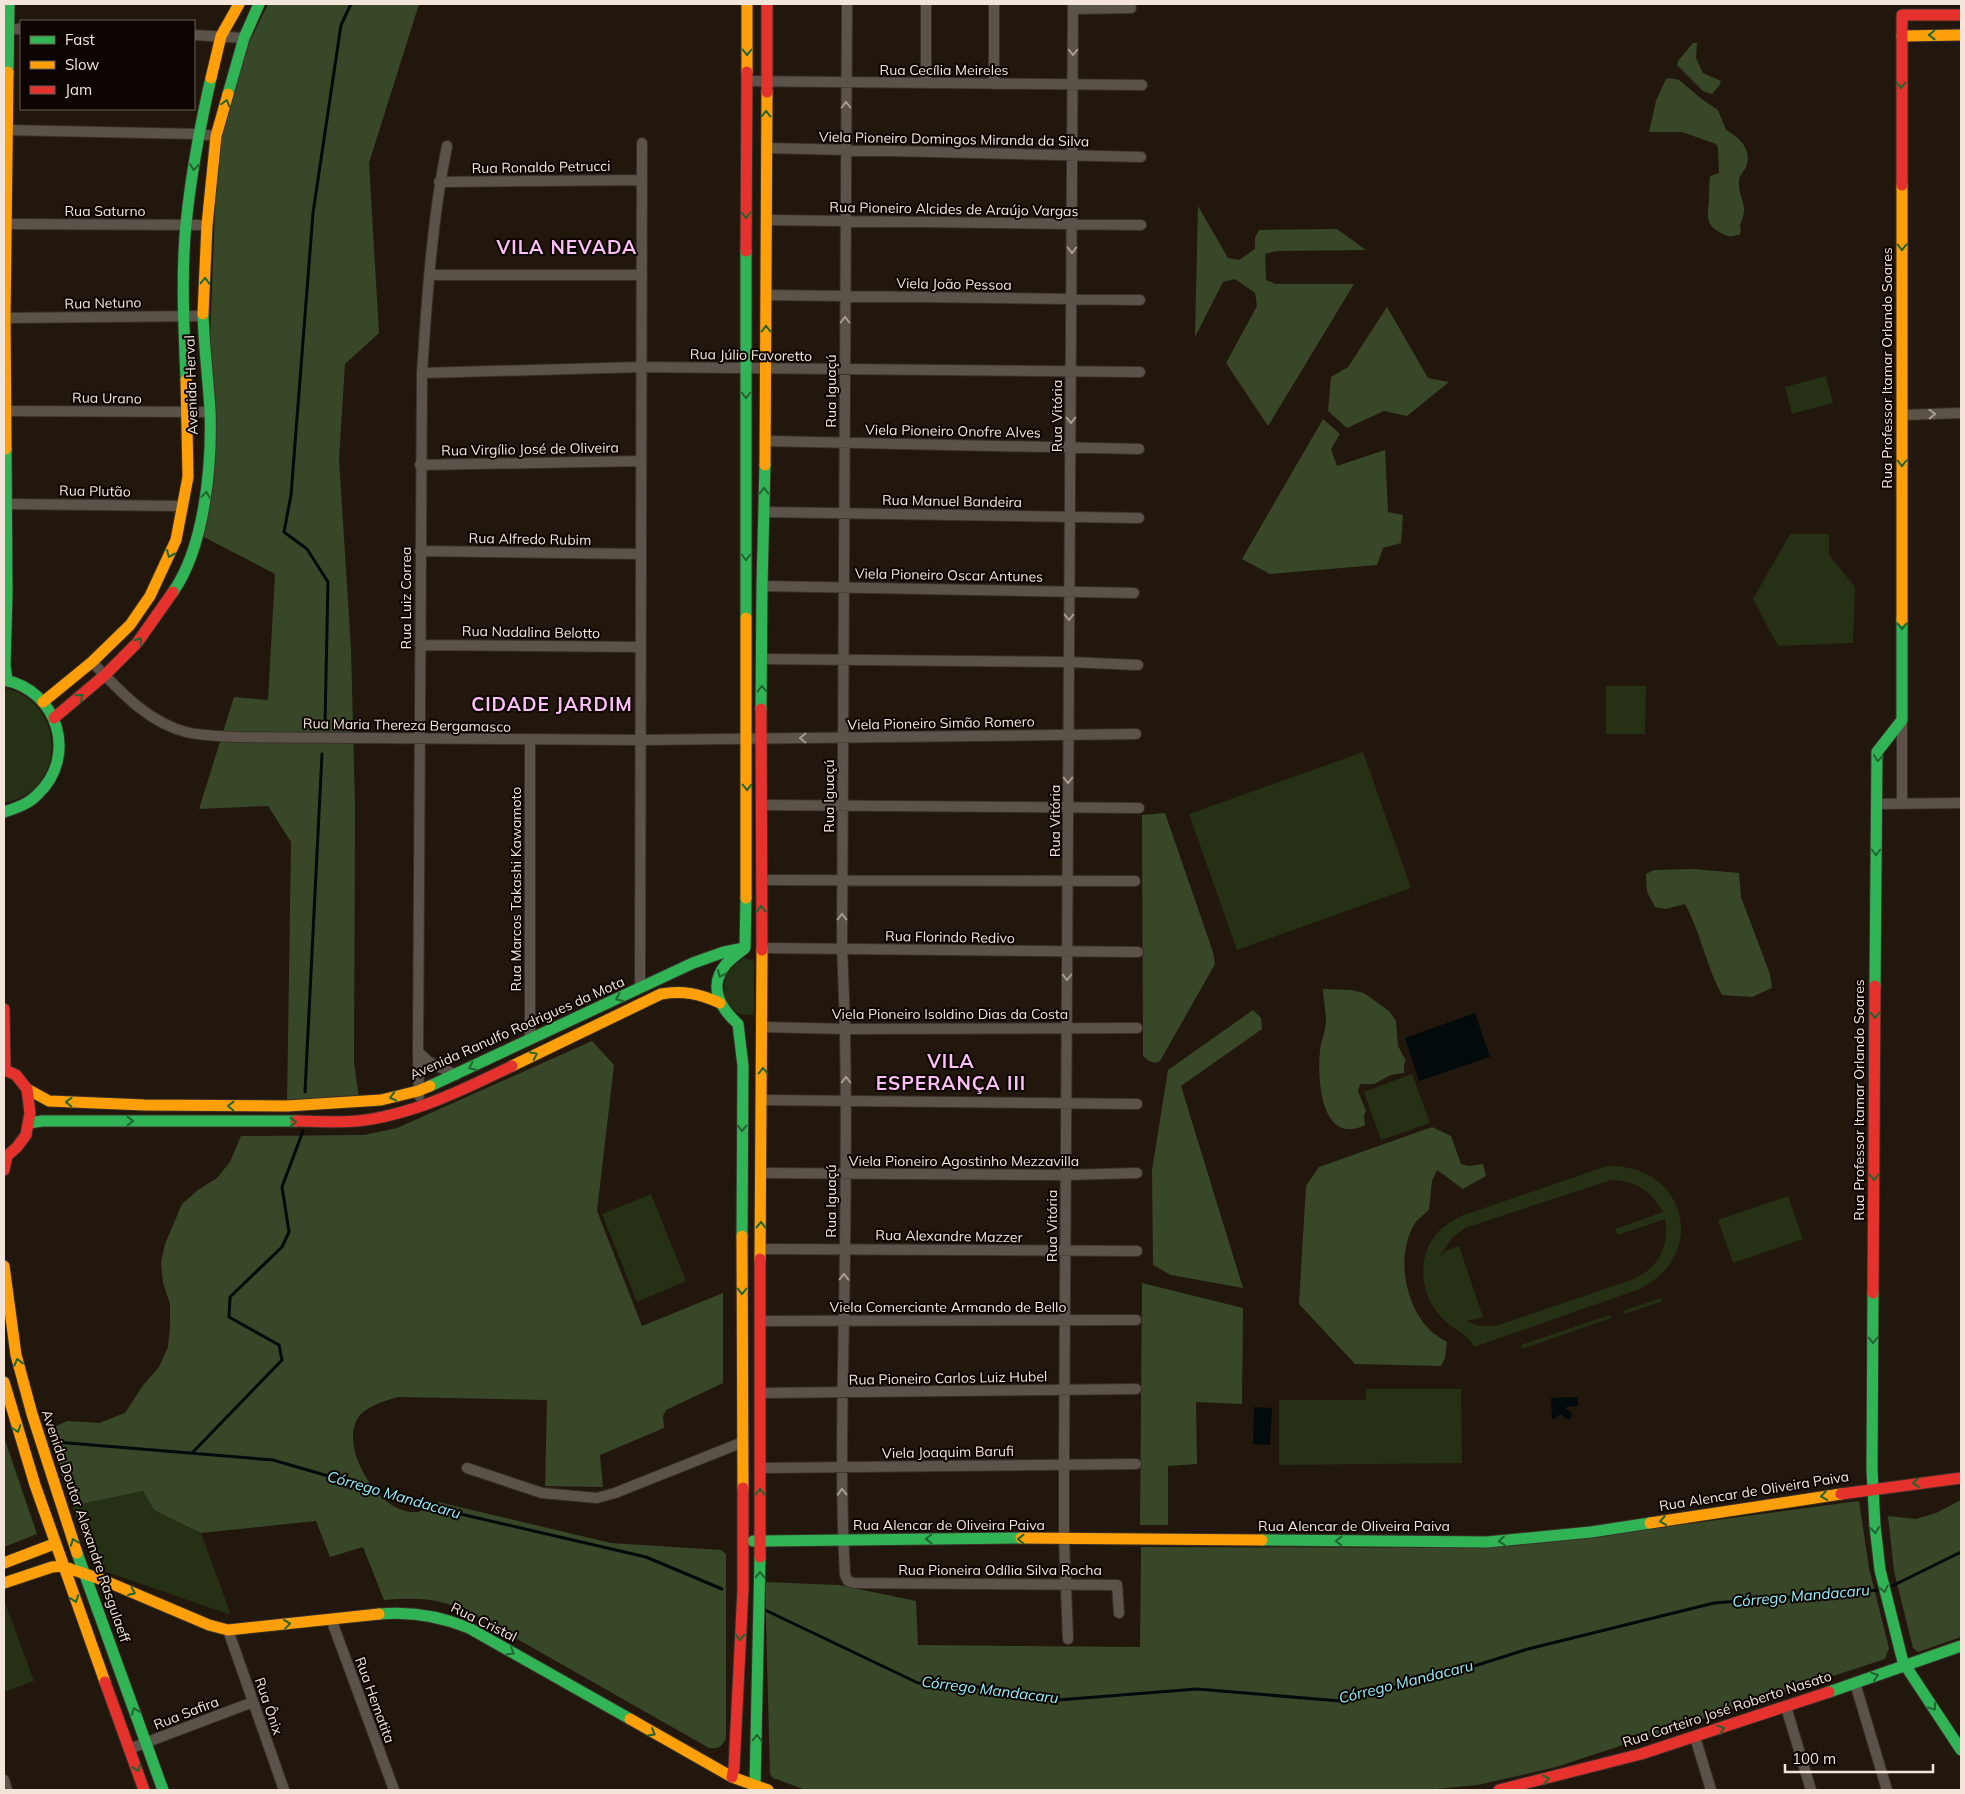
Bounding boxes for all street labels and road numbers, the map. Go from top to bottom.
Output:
street label: Rua Cecília Meireles [879,61,1009,79]
street label: Viela Pioneiro Domingos Miranda da Silva [819,128,1089,150]
street label: Rua Ronaldo Petrucci [471,157,611,177]
street label: Rua Pioneiro Alcides de Araújo Vargas [829,198,1079,220]
street label: Rua Saturno [64,202,146,220]
street label: Rua Professor Itamar Orlando Soares [1878,247,1896,489]
street label: Viela João Pessoa [896,274,1012,294]
street label: Rua Netuno [64,293,142,313]
street label: Avenida Herval [180,335,202,435]
street label: Rua Júlio Favoretto [690,345,812,365]
street label: Rua Iguaçú [822,354,840,428]
street label: Rua Vitória [1048,380,1066,452]
street label: Rua Urano [72,388,142,408]
street label: Viela Pioneiro Onofre Alves [865,420,1041,442]
street label: Rua Virgílio José de Oliveira [441,438,619,460]
street label: Rua Plutão [59,481,131,501]
street label: Rua Manuel Bandeira [882,491,1022,511]
street label: Rua Alfredo Rubim [469,529,591,549]
street label: Rua Luiz Correa [397,547,415,649]
street label: Viela Pioneiro Oscar Antunes [855,564,1043,586]
street label: Rua Nadalina Belotto [462,622,600,642]
street label: Viela Pioneiro Simão Romero [847,712,1035,734]
street label: Rua Maria Thereza Bergamasco [303,714,511,736]
street label: Rua Iguaçú [820,759,838,833]
street label: Rua Vitória [1046,785,1064,857]
street label: Rua Marcos Takashi Kawamoto [507,787,525,991]
street label: Rua Florindo Redivo [885,927,1015,947]
street label: Avenida Ranulfo Rodrigues da Mota [407,972,627,1084]
street label: Rua Professor Itamar Orlando Soares [1850,979,1868,1221]
street label: Viela Pioneiro Isoldino Dias da Costa [832,1005,1068,1023]
street label: Viela Pioneiro Agostinho Mezzavilla [849,1152,1079,1170]
street label: Rua Iguaçú [822,1164,840,1238]
street label: Rua Vitória [1043,1190,1061,1262]
street label: Rua Alexandre Mazzer [875,1226,1024,1246]
street label: Viela Comerciante Armando de Bello [830,1298,1066,1316]
street label: Rua Pioneiro Carlos Luiz Hubel [848,1367,1048,1389]
street label: Avenida Doutor Alexandre Rasgulaeff [38,1407,134,1645]
street label: Viela Joaquim Barufi [882,1442,1014,1462]
street label: Rua Alencar de Oliveira Paiva [1658,1467,1850,1515]
street label: Rua Alencar de Oliveira Paiva [853,1516,1045,1534]
street label: Rua Alencar de Oliveira Paiva [1258,1517,1450,1535]
street label: Rua Pioneira Odília Silva Rocha [898,1561,1102,1579]
street label: Rua Cristal [448,1598,520,1646]
street label: Rua Hematita [351,1654,399,1746]
street label: Rua Carteiro José Roberto Nasato [1620,1667,1834,1751]
street label: Rua Ônix [251,1675,287,1738]
street label: Rua Safira [151,1692,221,1734]

